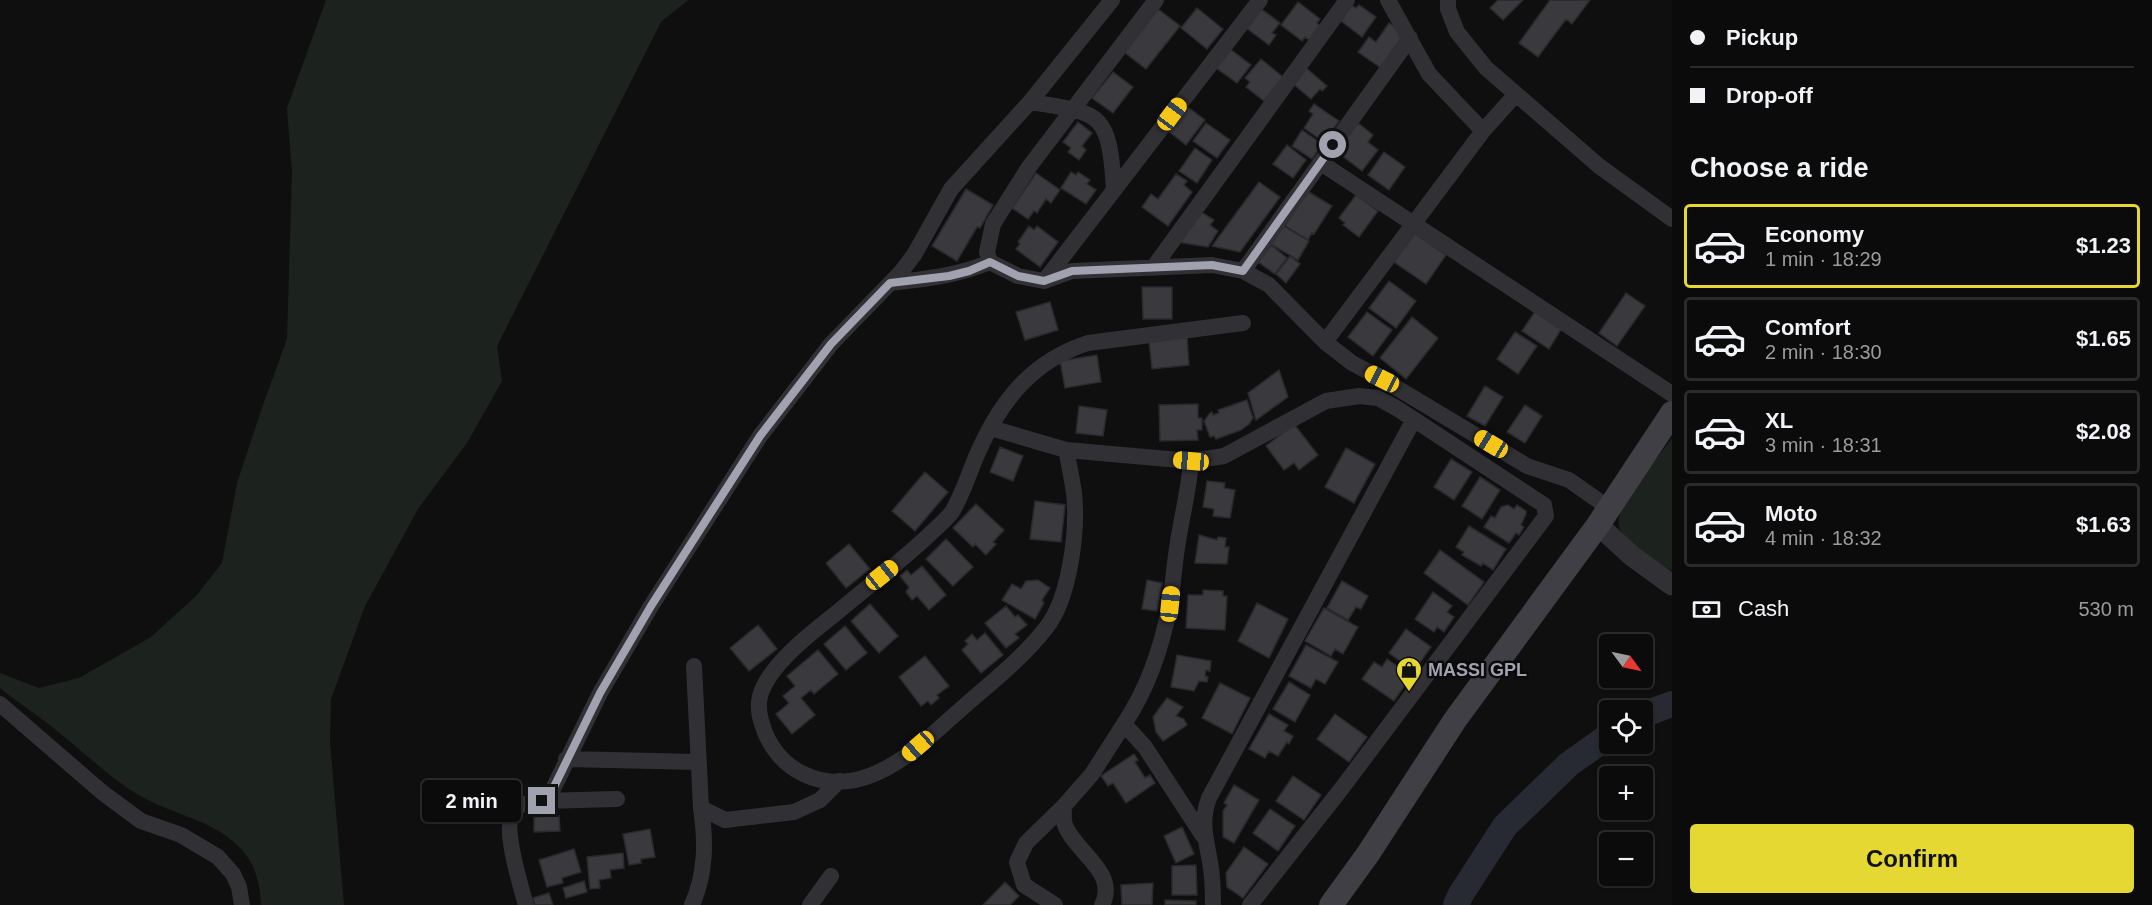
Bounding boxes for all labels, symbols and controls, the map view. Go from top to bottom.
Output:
text: Pickup [1726,25,1798,50]
text: Drop-off [1726,83,1813,108]
car [1154,94,1190,134]
route start [1319,131,1346,158]
text: Choose a ride [1690,153,1869,183]
icon: car [1693,219,1747,273]
text: Economy [1765,222,1864,247]
text: $1.23 [2076,233,2131,258]
text: 1 min · 18:29 [1765,248,1882,270]
icon: car [1693,312,1747,366]
text: Comfort [1765,315,1851,340]
text: $1.65 [2076,326,2131,351]
text: 2 min · 18:30 [1765,341,1882,363]
car [1362,363,1402,395]
icon: car [1693,405,1747,459]
text: XL [1765,408,1793,433]
text: $2.08 [2076,419,2131,444]
car [1471,427,1511,461]
text: 3 min · 18:31 [1765,434,1882,456]
car [1172,450,1210,472]
icon: car [1693,498,1747,552]
text: Moto [1765,501,1818,526]
text: $1.63 [2076,512,2131,537]
text: 4 min · 18:32 [1765,527,1882,549]
car [862,557,902,593]
car [1159,585,1181,623]
icon: cash [1690,593,1723,626]
text: Cash [1738,596,1789,621]
text: 530 m [2078,598,2134,620]
north arrow [1599,634,1653,688]
map controls [1599,634,1653,886]
shop icon: MASSI GPL [1394,655,1424,693]
place label: MASSI GPL [1428,660,1527,680]
button: locate [1599,700,1653,754]
car [899,727,937,765]
button: + [1599,766,1653,820]
callout: 2 min [422,780,521,822]
route end [528,787,555,814]
text: 2 min [445,790,498,812]
button: Confirm [1690,824,2134,893]
button: − [1599,832,1653,886]

